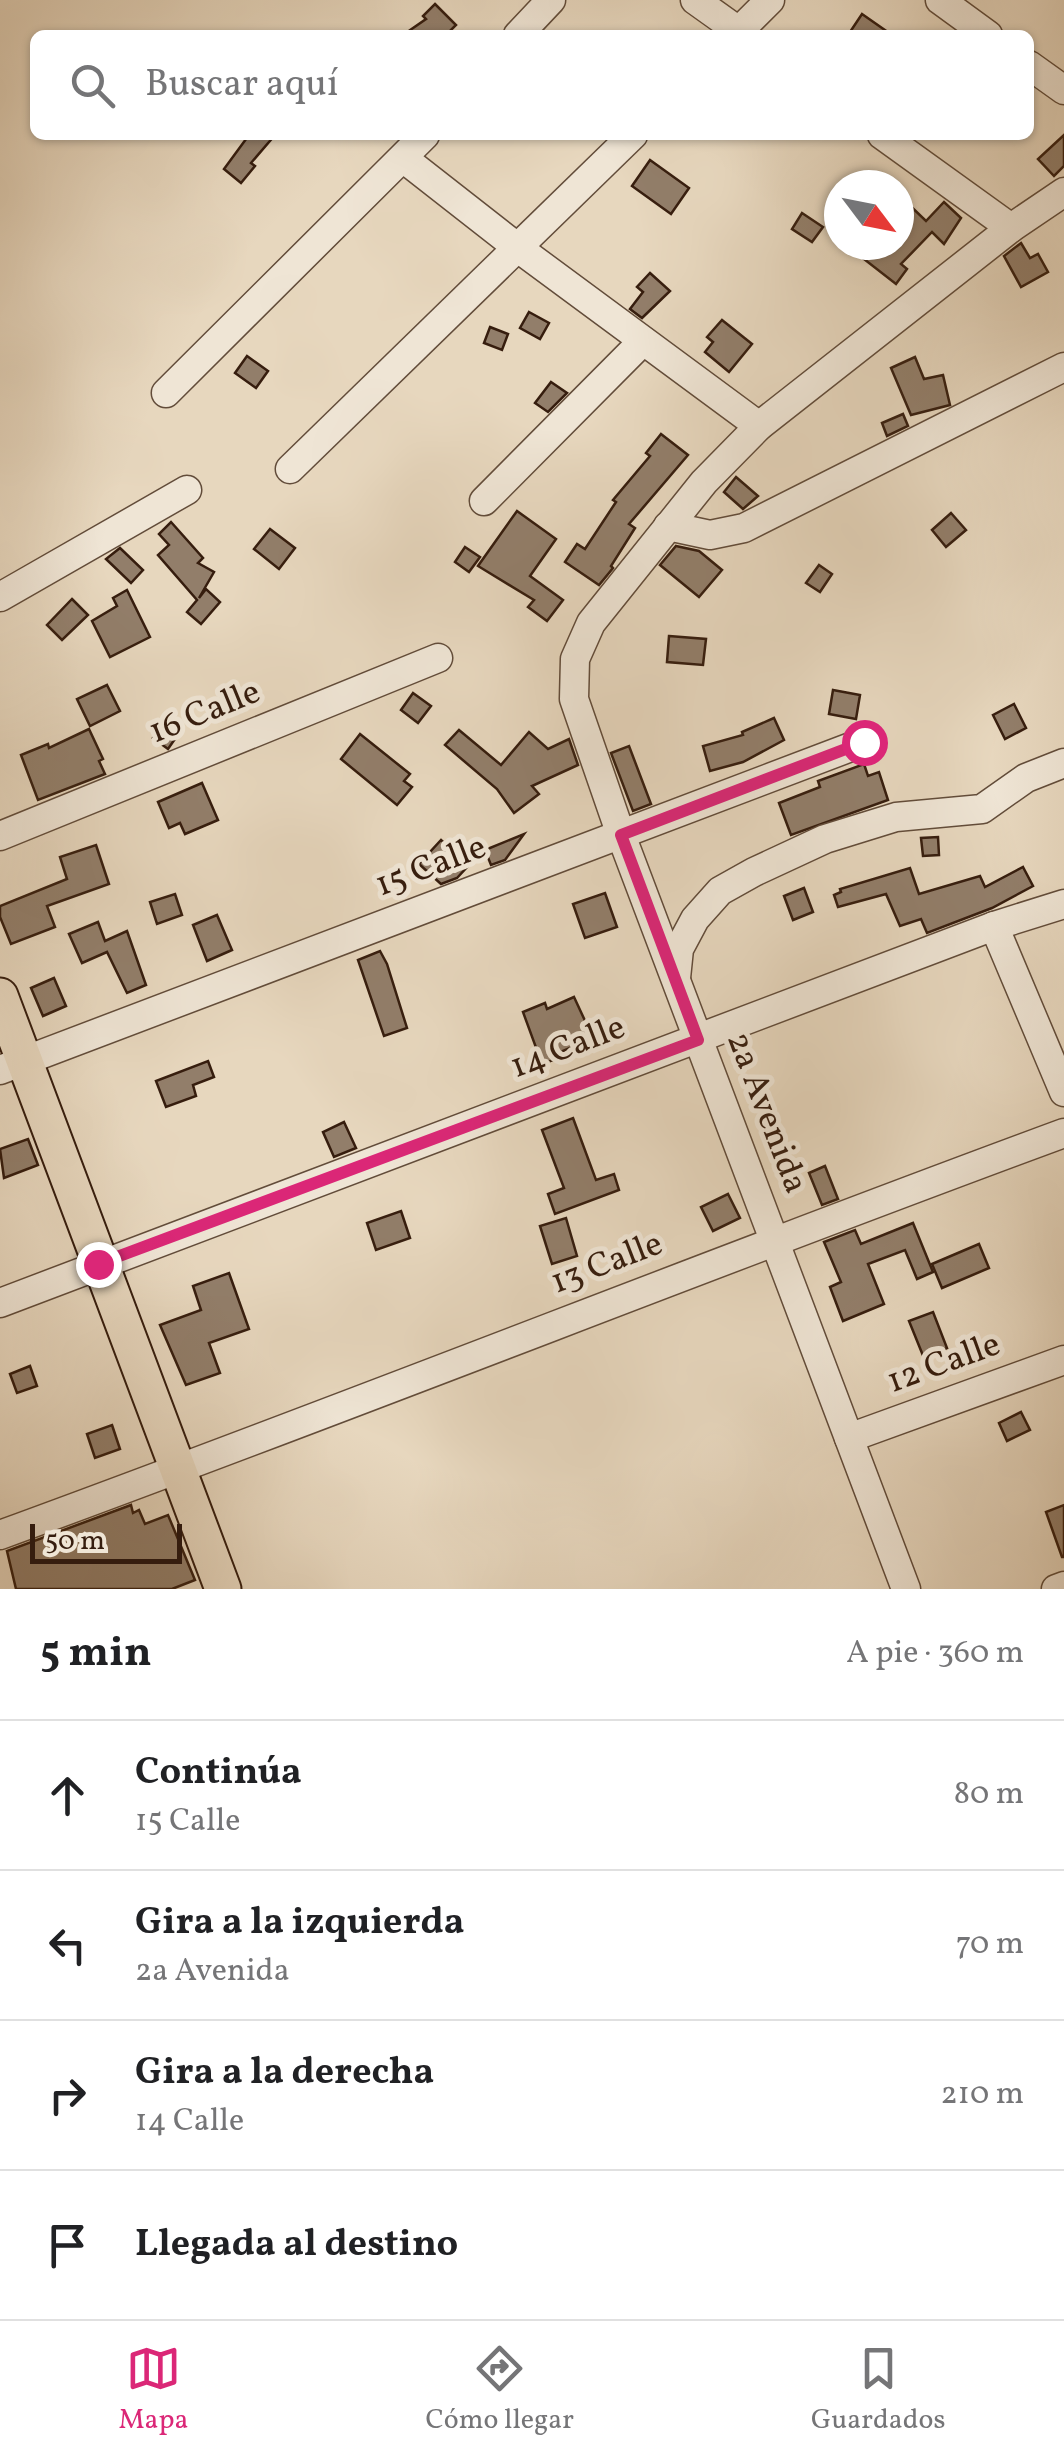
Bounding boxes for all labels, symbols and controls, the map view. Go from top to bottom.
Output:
search box [30,30,1034,140]
icon: search [65,58,120,113]
text: Buscar aquí [145,59,338,112]
north arrow [824,170,914,260]
street label: 16 Calle [142,669,268,757]
route start [842,720,888,766]
street label: 15 Calle [369,824,493,910]
street label: 14 Calle [504,1004,632,1092]
street label: 2a Avenida [713,1025,819,1201]
street label: 13 Calle [544,1221,670,1307]
route end [76,1242,122,1288]
street label: 12 Calle [881,1321,1007,1407]
scale bar [30,1519,182,1564]
text: 50 m [45,1522,105,1561]
text: 5 min [40,1625,152,1684]
text: A pie · 360 m [846,1632,1024,1676]
text: Continúa [135,1747,302,1800]
icon: ahead [40,1768,95,1823]
text: 80 m [954,1773,1024,1817]
text: 15 Calle [135,1800,240,1844]
text: Gira a la izquierda [135,1897,464,1950]
icon: left [40,1918,95,1973]
text: 70 m [956,1923,1024,1967]
text: 2a Avenida [135,1950,290,1994]
text: Gira a la derecha [135,2047,434,2100]
icon: right [40,2068,95,2123]
text: 210 m [940,2073,1024,2117]
text: 14 Calle [135,2100,244,2144]
icon: arrive [40,2218,95,2273]
text: Llegada al destino [135,2219,458,2272]
tab: Mapa [119,2341,189,2440]
tab: Cómo llegar [426,2341,574,2440]
tab: Guardados [811,2341,945,2440]

